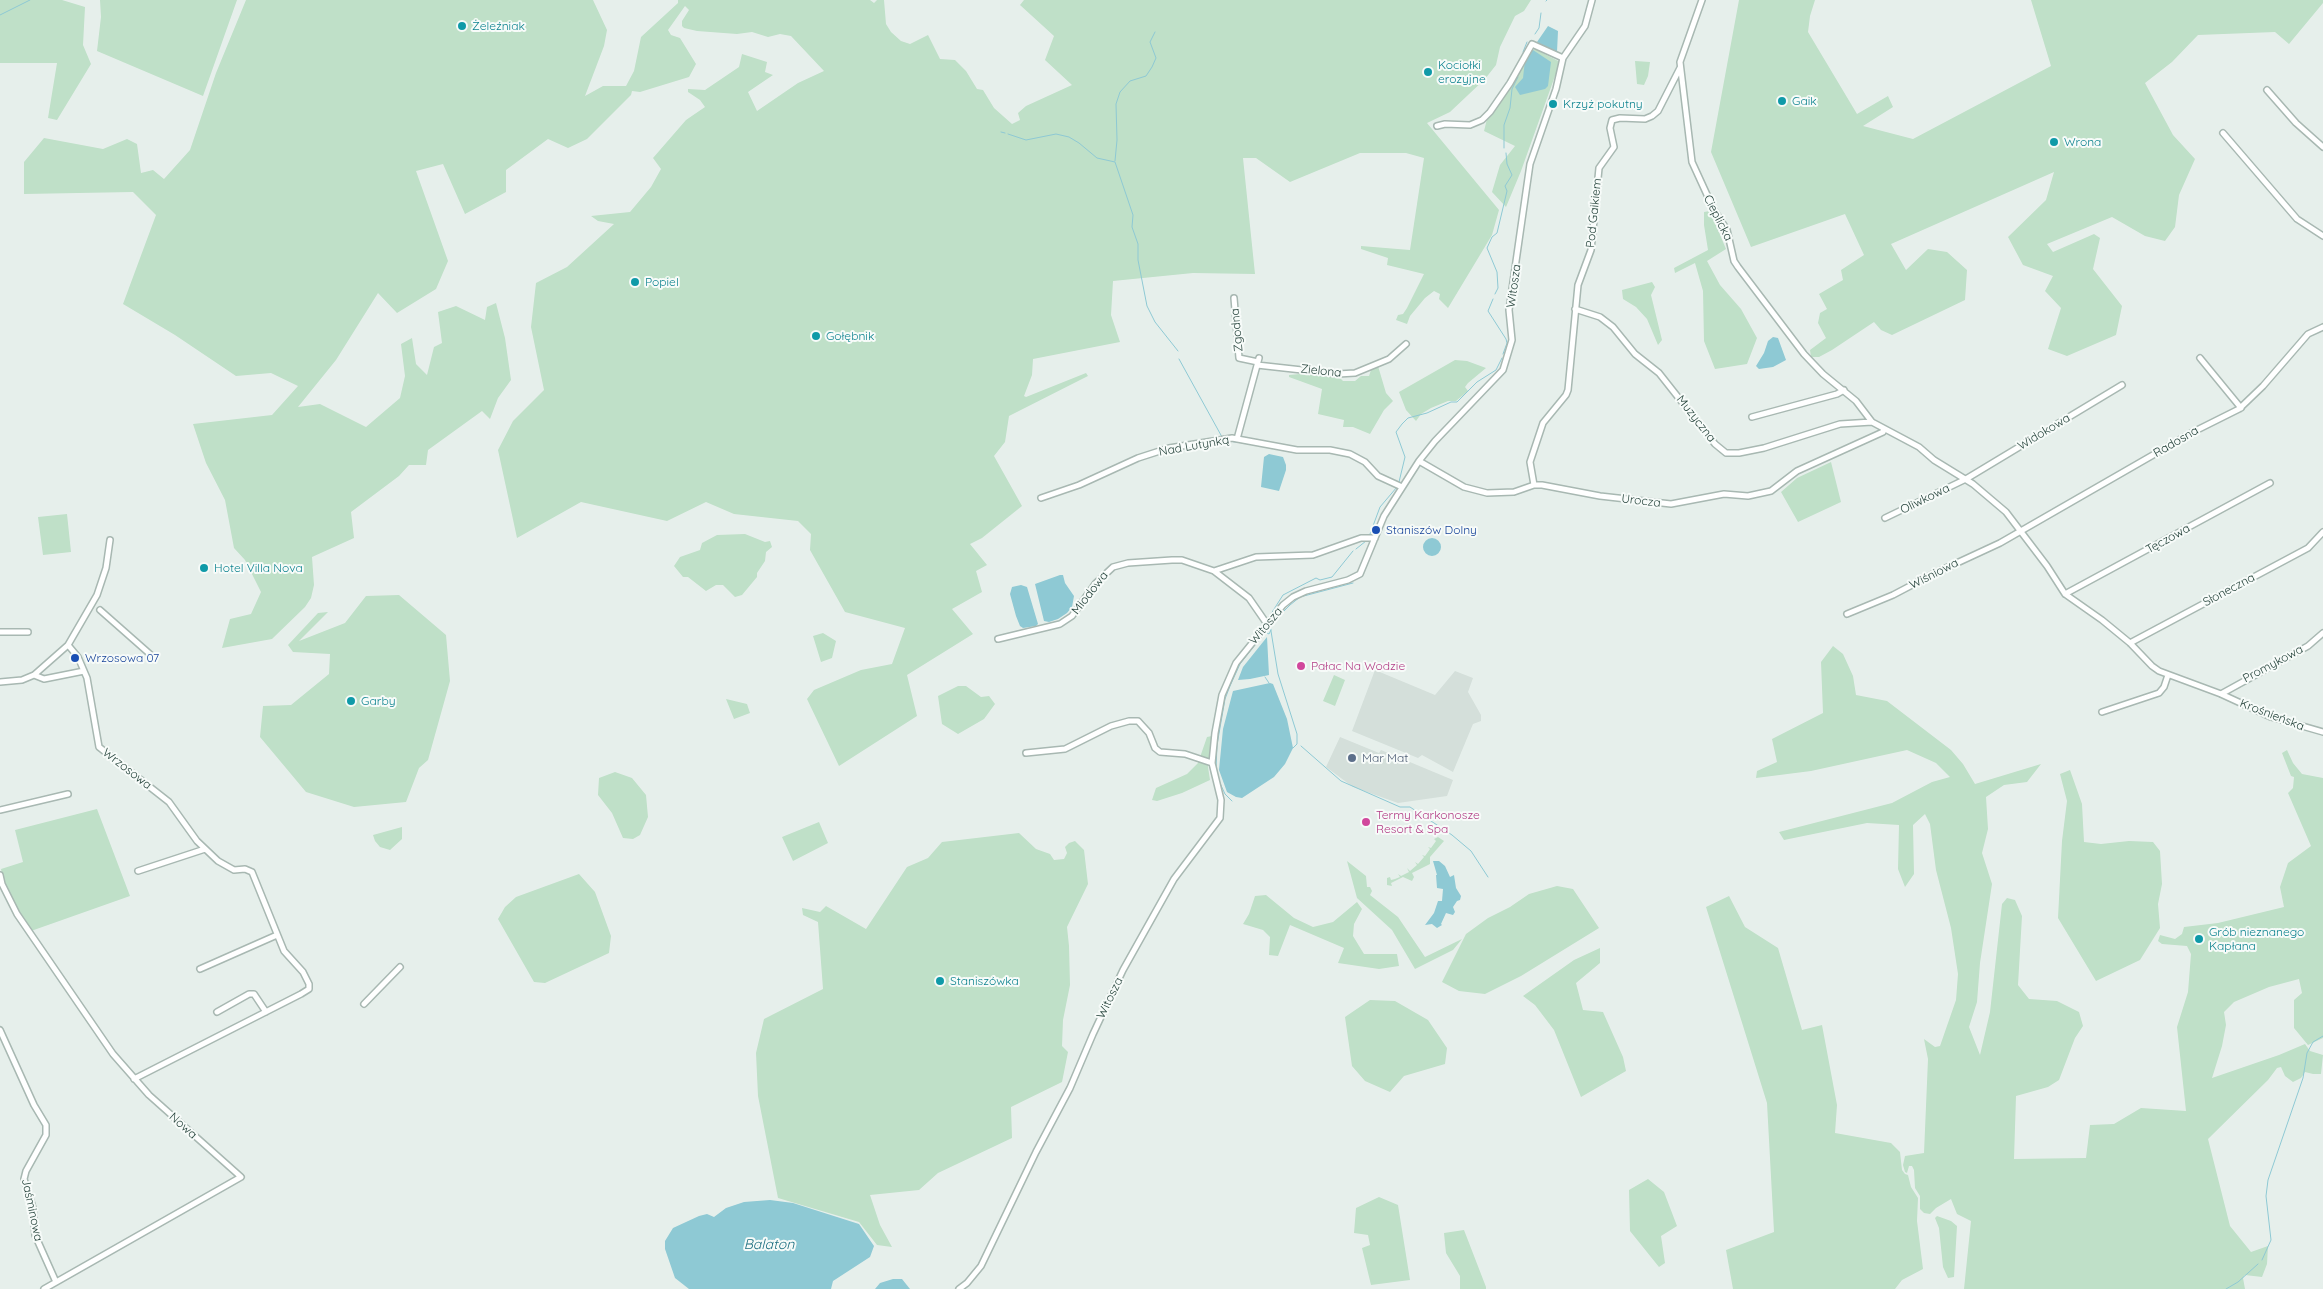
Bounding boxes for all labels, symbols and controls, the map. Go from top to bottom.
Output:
place label: Żeleźniak [472,19,525,33]
marker: Żeleźniak [456,20,468,32]
place label: Kociołki erozyjne [1438,58,1486,86]
marker: Kociołki erozyjne [1422,66,1434,78]
place label: Gaik [1792,94,1817,108]
marker: Gaik [1776,95,1788,107]
place label: Krzyż pokutny [1563,97,1643,111]
marker: Krzyż pokutny [1547,98,1559,110]
place label: Wrona [2064,135,2101,149]
marker: Wrona [2048,136,2060,148]
street label: Pod Gaikiem [1583,177,1605,249]
street label: Cieplicka [1700,193,1736,243]
street label: Witosza [1504,263,1524,309]
place label: Popiel [645,275,679,289]
marker: Popiel [629,276,641,288]
street label: Zgodna [1228,308,1246,352]
place label: Gołębnik [826,329,874,343]
marker: Gołębnik [810,330,822,342]
street label: Zielona [1300,362,1342,380]
street label: Muzyczna [1673,393,1719,445]
street label: Widokowa [2015,411,2073,453]
street label: Radosna [2151,423,2201,461]
street label: Nad Lutynką [1158,433,1230,459]
street label: Oliwkowa [1898,481,1952,517]
street label: Urocza [1621,491,1661,511]
street label: Tęczowa [2144,521,2192,557]
place label: Staniszów Dolny [1386,523,1477,537]
marker: Staniszów Dolny [1370,524,1382,536]
street label: Wiśniowa [1907,556,1961,592]
place label: Hotel Villa Nova [214,561,303,575]
marker: Hotel Villa Nova [198,562,210,574]
street label: Miodowa [1069,569,1111,617]
street label: Słoneczna [2201,570,2257,610]
street label: Witosza [1246,604,1286,648]
street label: Promykowa [2240,642,2306,686]
place label: Wrzosowa 07 [85,651,159,665]
marker: Wrzosowa 07 [69,652,81,664]
place label: Pałac Na Wodzie [1311,659,1405,673]
marker: Pałac Na Wodzie [1295,660,1307,672]
place label: Garby [361,694,395,708]
marker: Garby [345,695,357,707]
street label: Krośnieńska [2238,696,2306,734]
street label: Wrzosowa [100,745,154,793]
place label: Mar Mat [1362,751,1408,765]
marker: Mar Mat [1346,752,1358,764]
place label: Termy Karkonosze Resort & Spa [1376,808,1480,836]
marker: Termy Karkonosze Resort & Spa [1360,816,1372,828]
place label: Grób nieznanego Kapłana [2209,925,2304,953]
marker: Grób nieznanego Kapłana [2193,933,2205,945]
place label: Staniszówka [950,974,1019,988]
marker: Staniszówka [934,975,946,987]
street label: Witosza [1094,975,1126,1021]
street label: Nowa [166,1110,200,1142]
street label: Jaśminowa [18,1177,46,1243]
water label: Balaton [744,1237,794,1253]

